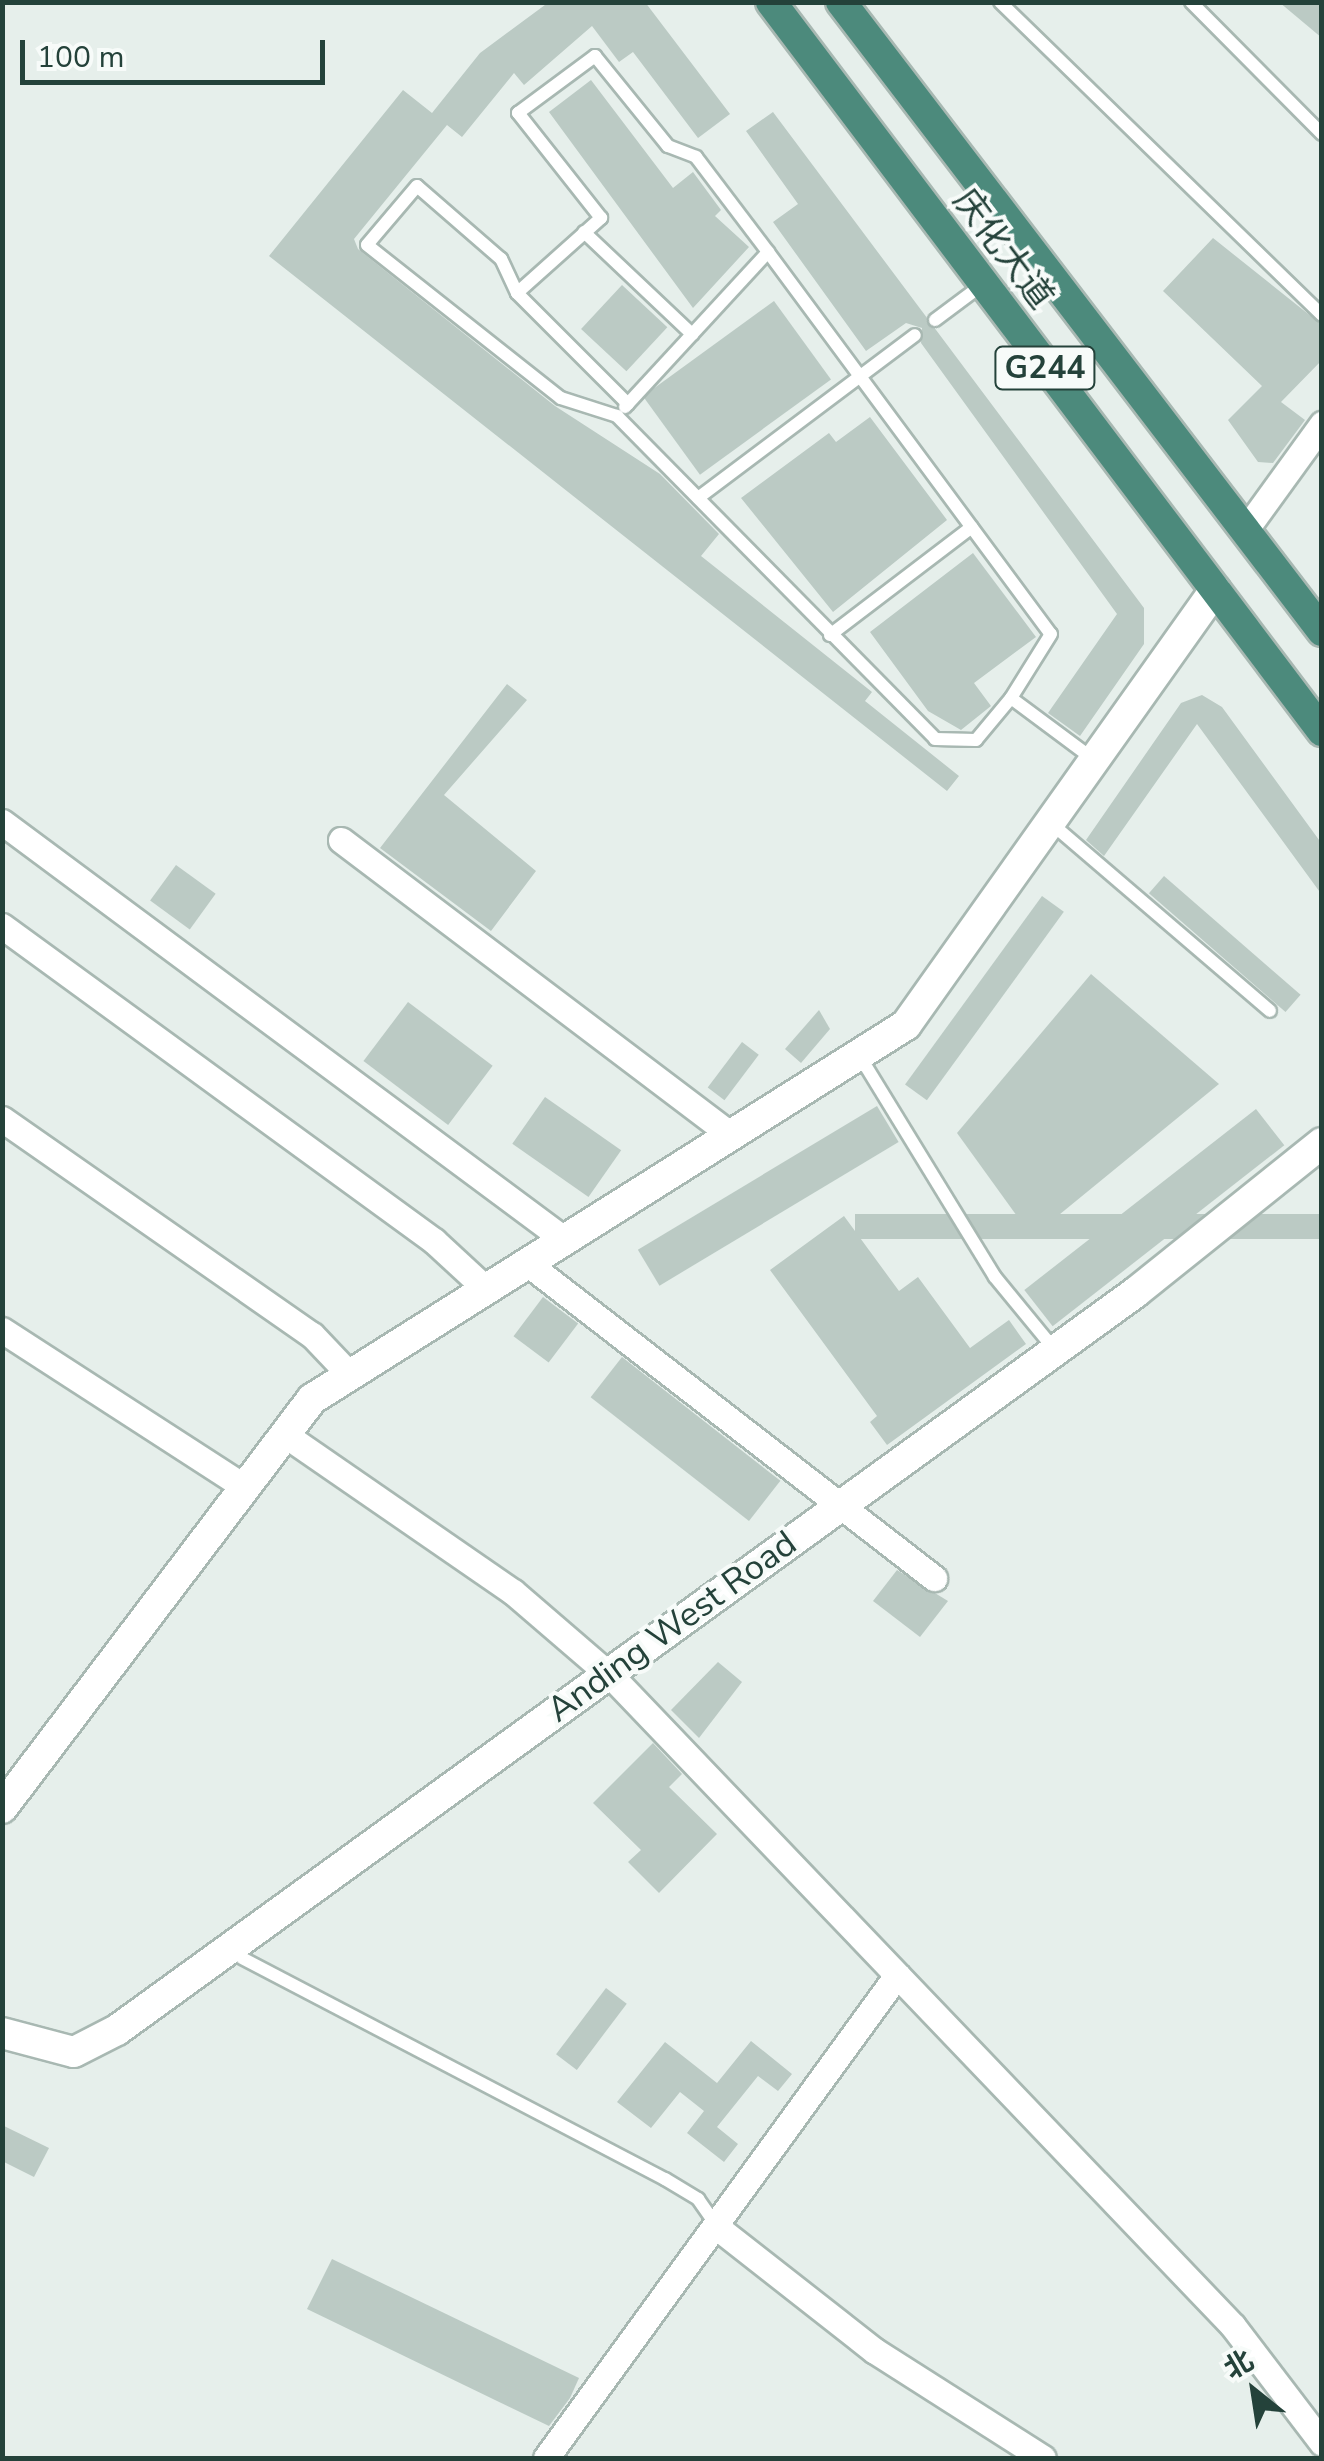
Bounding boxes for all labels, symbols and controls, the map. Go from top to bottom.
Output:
scale bar [25,20,330,82]
text: 100 m [37,37,124,78]
street label: 庆化大道 [944,180,1062,318]
road number: G244 [992,341,1098,395]
street label: Anding West Road [539,1523,805,1731]
north arrow [1204,2341,1304,2441]
text: 北 [1217,2342,1261,2388]

